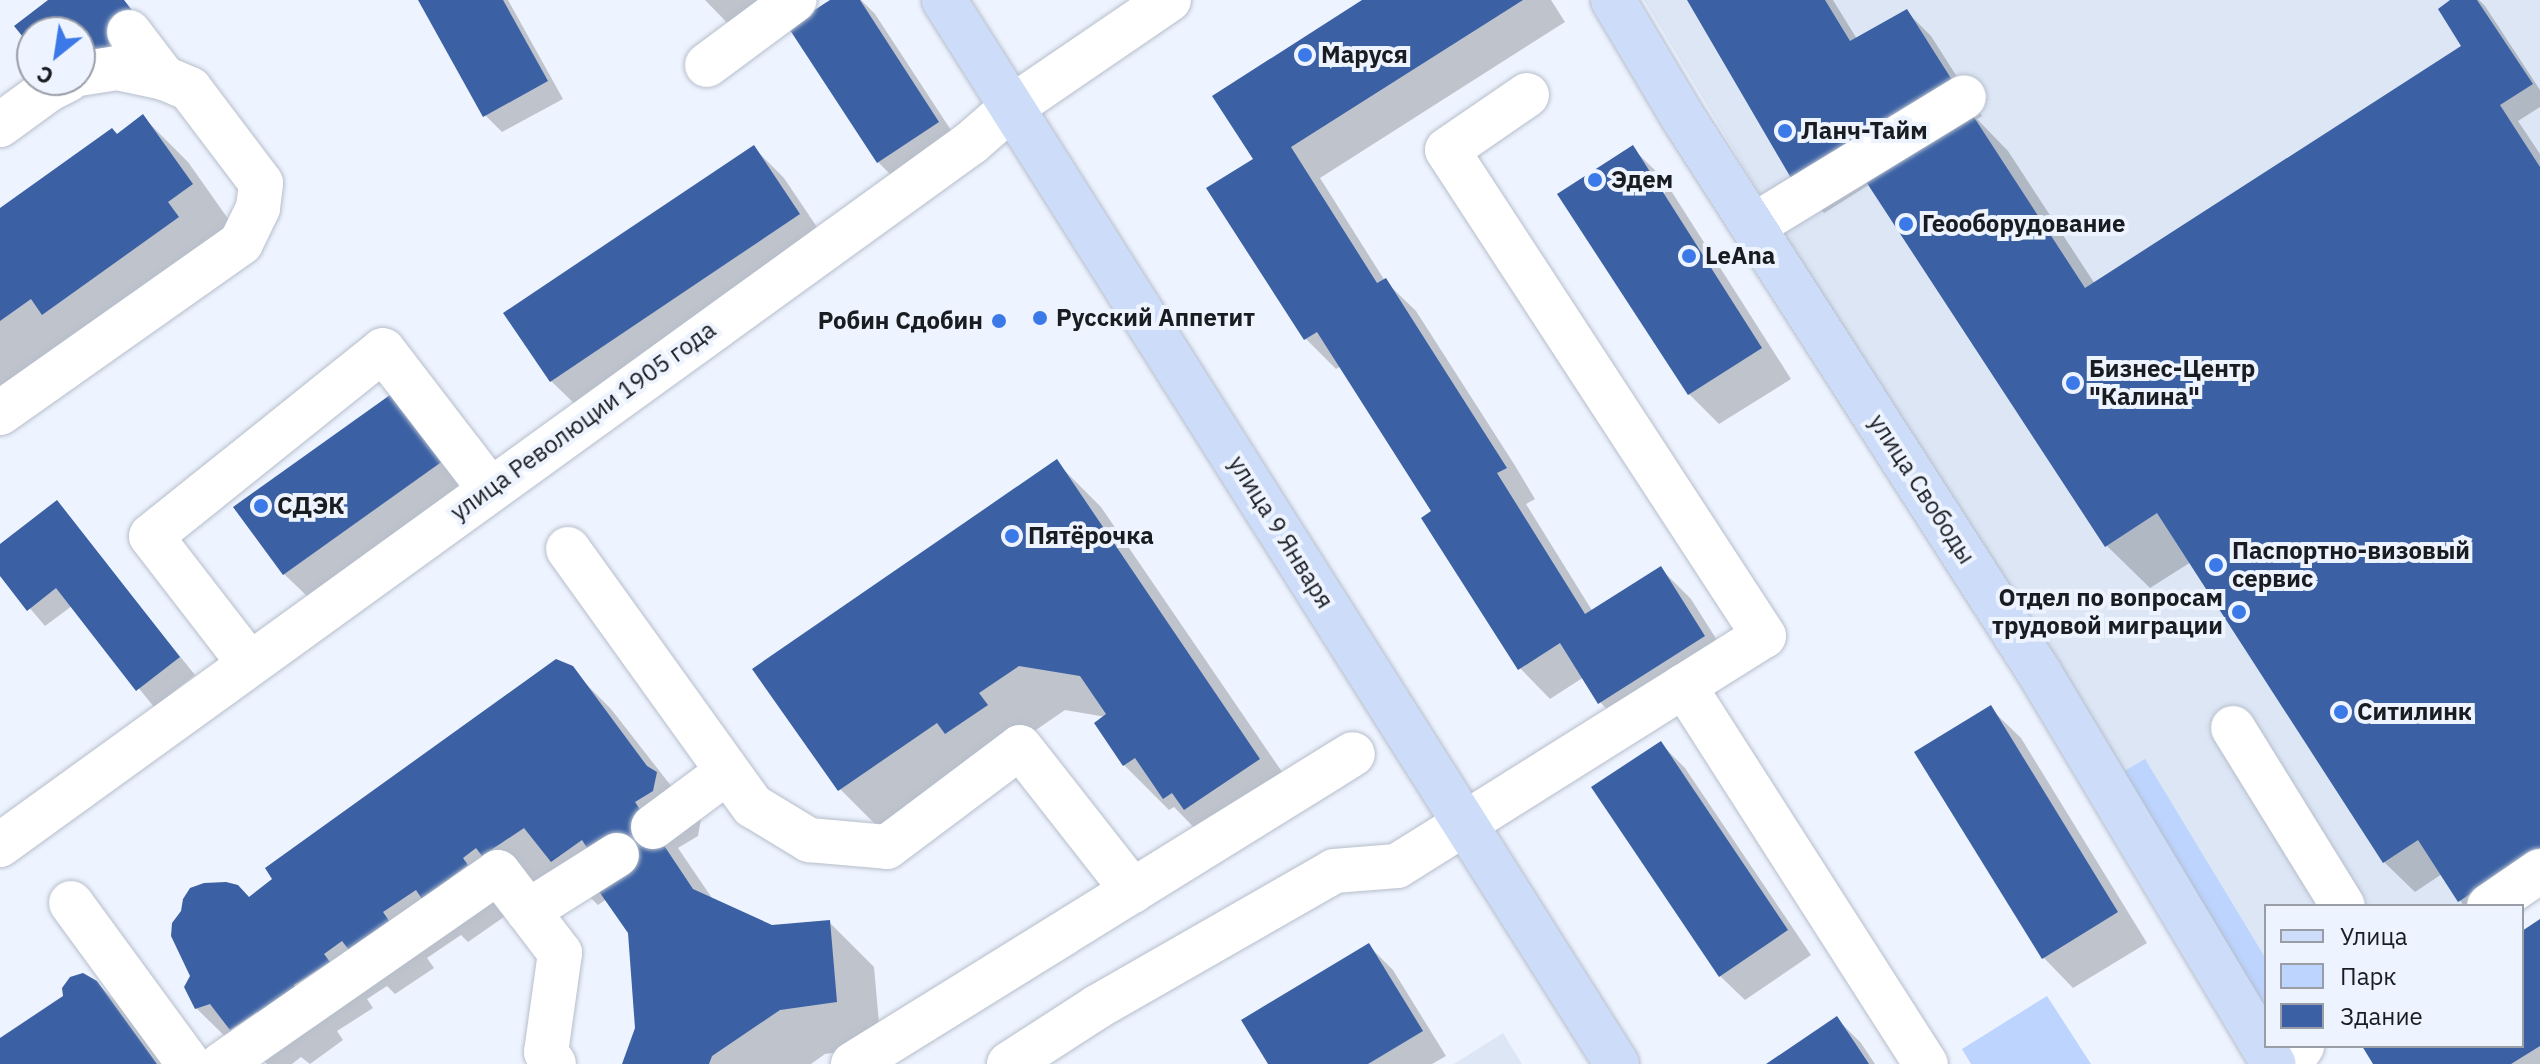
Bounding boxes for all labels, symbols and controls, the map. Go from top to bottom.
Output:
north arrow [16,16,96,96]
place label: Маруся [1321,41,1408,69]
marker: Маруся [1296,46,1314,64]
text: С [31,59,58,92]
place label: Ланч-Тайм [1801,117,1928,145]
marker: Ланч-Тайм [1776,122,1794,140]
place label: Эдем [1611,166,1673,194]
marker: Эдем [1586,171,1604,189]
place label: Геооборудование [1922,210,2126,238]
marker: Геооборудование [1897,215,1915,233]
place label: LeAna [1705,242,1775,270]
marker: LeAna [1680,247,1698,265]
place label: Русский Аппетит [1056,304,1255,332]
place label: Робин Сдобин [818,307,983,335]
marker: Русский Аппетит [1031,309,1049,327]
marker: Робин Сдобин [990,312,1008,330]
street label: улица Революции 1905 года [445,315,721,527]
place label: Бизнес-Центр "Калина" [2089,355,2255,411]
marker: Бизнес-Центр "Калина" [2064,374,2082,392]
street label: улица Свободы [1863,409,1981,569]
street label: улица 9 Января [1223,450,1339,614]
place label: СДЭК [277,492,344,520]
marker: СДЭК [252,497,270,515]
place label: Пятёрочка [1028,522,1154,550]
marker: Пятёрочка [1003,527,1021,545]
place label: Паспортно-визовый сервис [2232,537,2470,593]
marker: Паспортно-визовый сервис [2207,556,2225,574]
place label: Отдел по вопросам трудовой миграции [1992,584,2223,640]
marker: Отдел по вопросам трудовой миграции [2230,603,2248,621]
place label: Ситилинк [2357,698,2472,726]
marker: Ситилинк [2332,703,2350,721]
legend [2264,904,2524,1048]
text: Улица [2340,920,2408,952]
text: Парк [2340,960,2397,992]
text: Здание [2340,1000,2423,1032]

